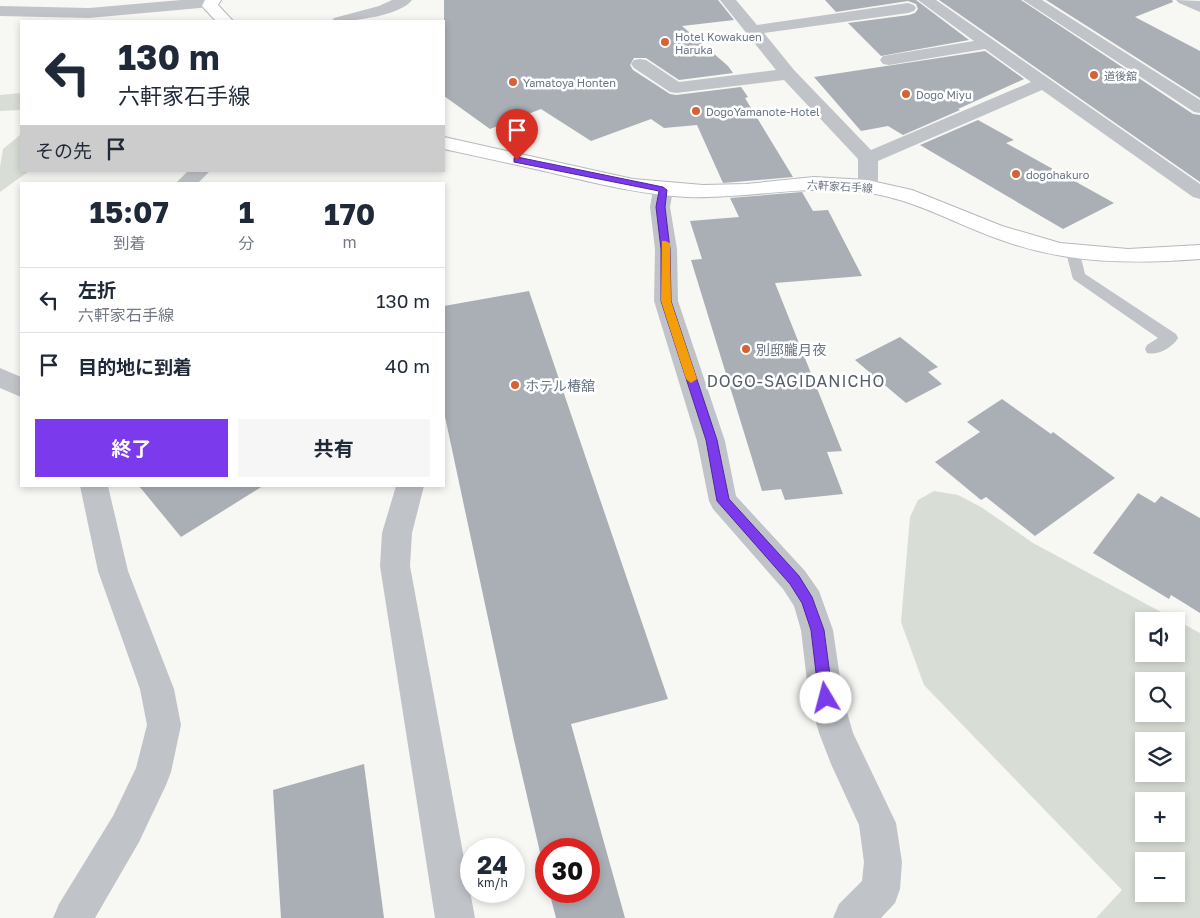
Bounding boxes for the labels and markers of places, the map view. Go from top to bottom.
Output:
place label: Hotel Kowakuen Haruka [675,30,762,56]
marker: Hotel Kowakuen Haruka [659,36,671,48]
marker: 道後舘 [1088,69,1100,81]
place label: 道後舘 [1104,69,1137,82]
marker: Yamatoya Honten [507,76,519,88]
place label: Yamatoya Honten [523,76,616,89]
marker: Dogo Miyu [900,88,912,100]
place label: Dogo Miyu [916,88,972,101]
marker: DogoYamanote-Hotel [690,105,702,117]
place label: DogoYamanote-Hotel [706,105,820,118]
pin [496,109,538,160]
marker: dogohakuro [1010,168,1022,180]
place label: dogohakuro [1026,168,1090,181]
place label: 別邸朧月夜 [756,341,827,358]
marker: 別邸朧月夜 [740,343,752,355]
place label: ホテル椿舘 [525,377,595,394]
marker: ホテル椿舘 [509,379,521,391]

